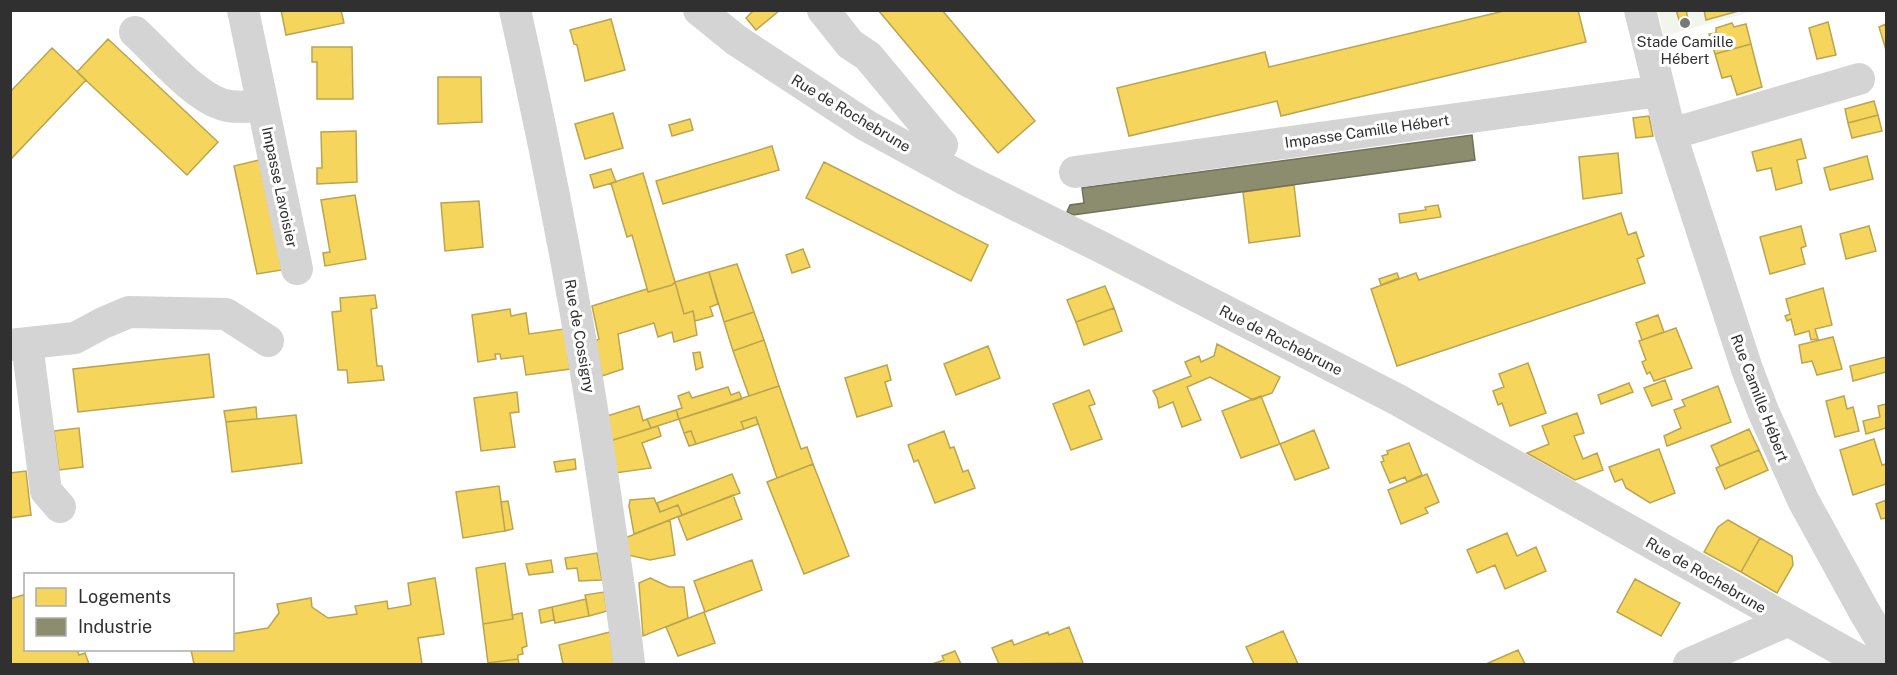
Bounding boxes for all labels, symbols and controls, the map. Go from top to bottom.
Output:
marker: Stade Camille Hébert [1678,16,1692,30]
place label: Stade Camille Hébert [1636,33,1734,67]
street label: Rue de Rochebrune [788,71,914,155]
street label: Impasse Camille Hébert [1284,111,1451,151]
street label: Impasse Lavoisier [259,125,301,249]
street label: Rue de Cossigny [562,278,598,394]
street label: Rue de Rochebrune [1217,302,1345,378]
street label: Rue Camille Hébert [1728,332,1792,464]
street label: Rue de Rochebrune [1643,534,1769,616]
legend [24,573,234,651]
text: Logements [78,586,171,607]
text: Industrie [78,616,152,637]

